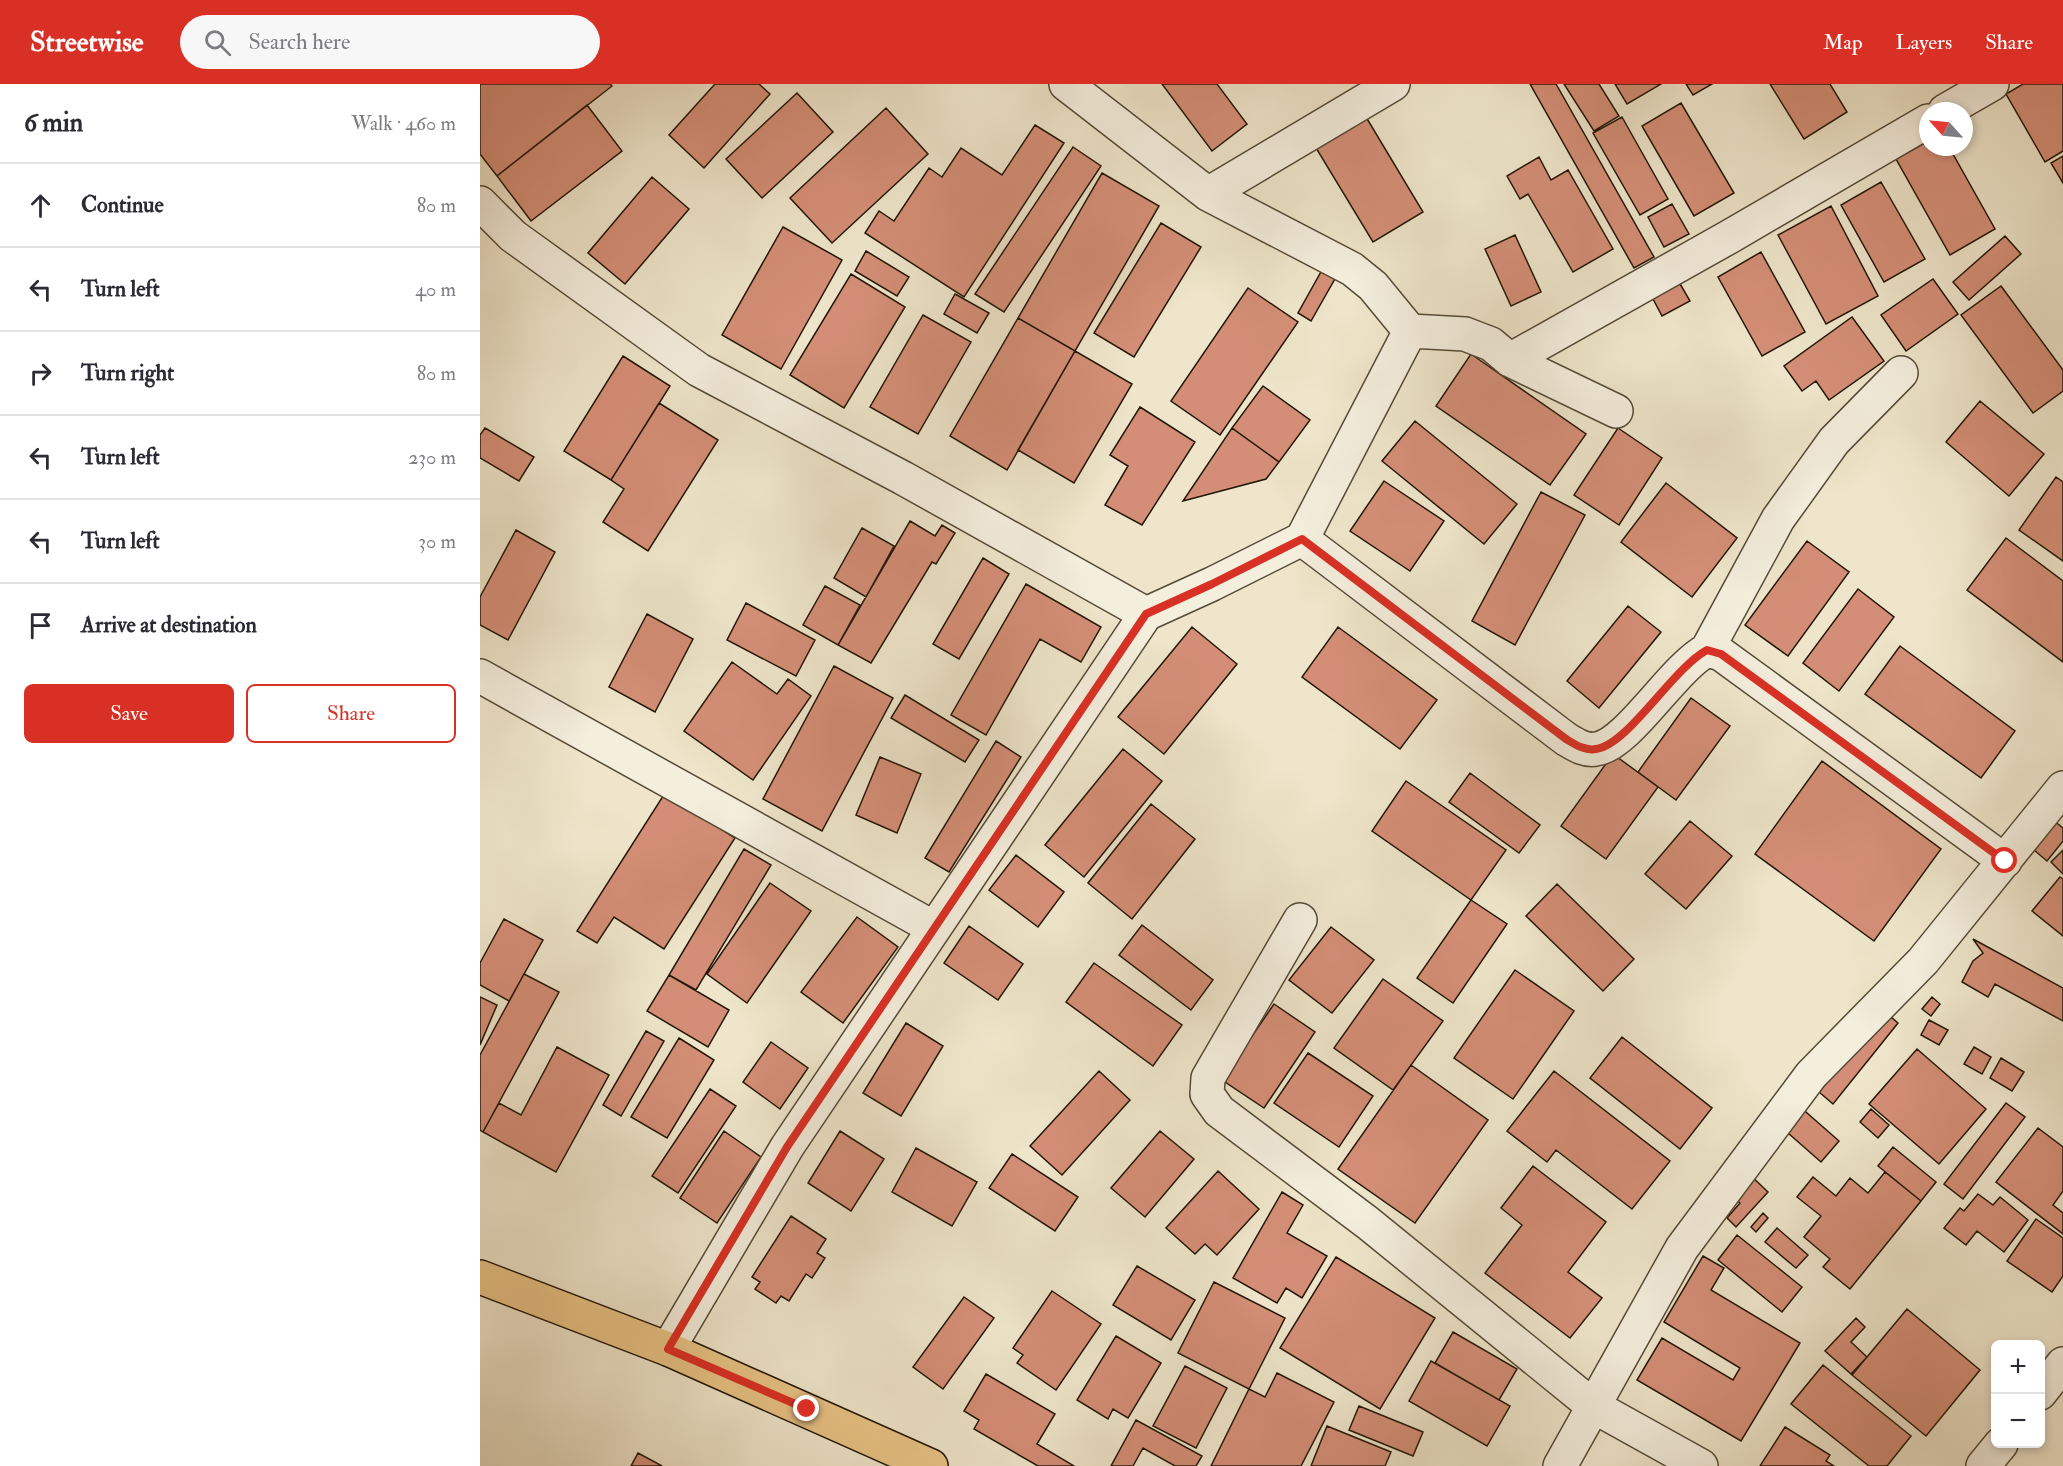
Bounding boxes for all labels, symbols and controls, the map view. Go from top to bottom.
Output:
search box [180,15,600,69]
text: Streetwise [30,25,144,60]
icon: search [201,26,234,59]
text: Search here [249,28,350,56]
text: Map [1823,29,1863,56]
text: Layers [1896,29,1952,56]
text: Share [1985,29,2033,56]
north arrow [1919,102,1973,156]
text: 6 min [24,107,83,139]
text: Walk · 460 m [351,111,456,136]
icon: ahead [24,189,57,222]
text: Continue [81,191,164,219]
text: 80 m [417,193,456,218]
icon: left [24,273,57,306]
text: Turn left [81,275,160,303]
text: 40 m [415,277,456,302]
icon: right [24,357,57,390]
text: Turn right [81,359,174,387]
text: 80 m [417,361,456,386]
icon: left [24,441,57,474]
text: Turn left [81,443,160,471]
text: 230 m [408,445,456,470]
icon: left [24,525,57,558]
text: Turn left [81,527,160,555]
text: 30 m [418,529,456,554]
icon: arrive [24,609,57,642]
text: Arrive at destination [81,611,257,639]
button: Save [24,684,234,743]
button: Share [246,684,456,743]
route start [1991,847,2017,873]
map controls [1991,1340,2045,1448]
button: + [1991,1340,2045,1394]
button: − [1991,1394,2045,1448]
route end [793,1395,819,1421]

